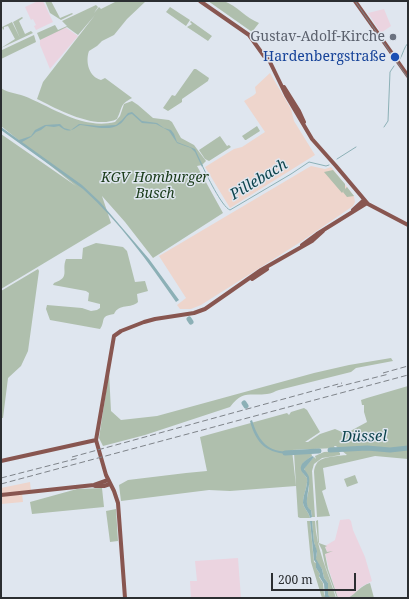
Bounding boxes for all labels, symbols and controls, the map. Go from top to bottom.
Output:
place label: Gustav-Adolf-Kirche [250,29,385,45]
marker: Gustav-Adolf-Kirche [388,32,398,42]
place label: Hardenbergstraße [263,49,386,65]
marker: Hardenbergstraße [389,51,401,63]
water label: Pillebach [227,156,291,204]
park label: KGV Homburger Busch [101,170,209,202]
water label: Düssel [341,428,387,446]
scale bar [273,565,358,591]
text: 200 m [278,571,313,588]

